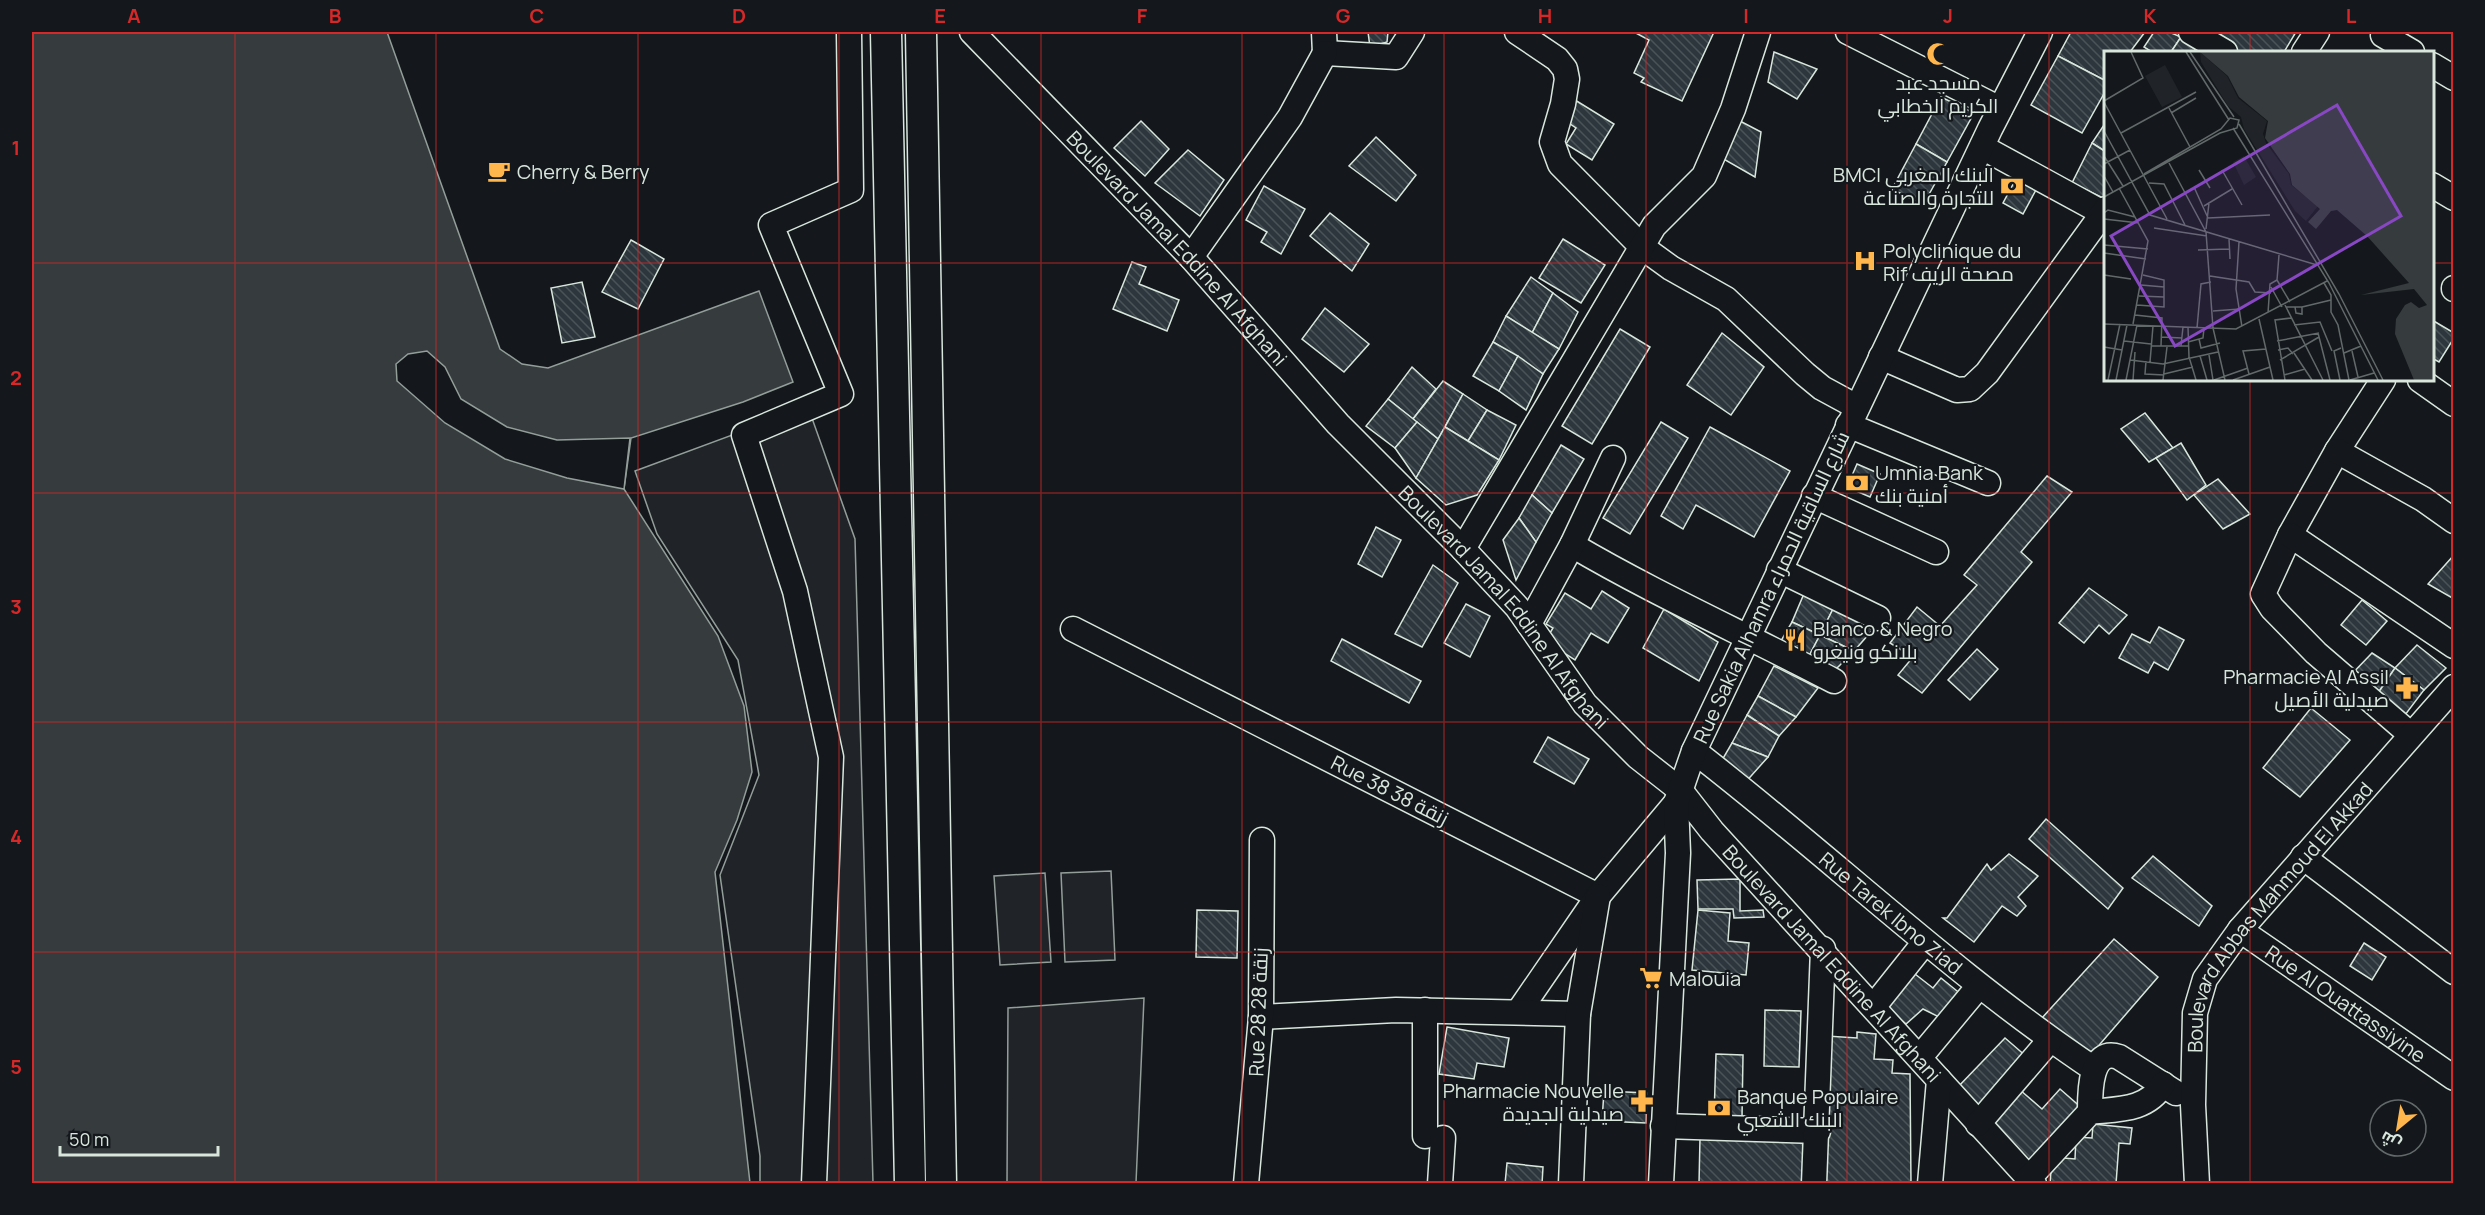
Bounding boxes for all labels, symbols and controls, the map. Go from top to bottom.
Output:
text: A [127,2,141,29]
text: B [329,2,342,29]
text: C [530,2,544,29]
text: D [732,2,746,29]
text: E [934,2,946,29]
text: F [1137,2,1148,29]
text: G [1336,2,1351,29]
text: H [1538,2,1552,29]
text: I [1743,2,1749,29]
text: J [1943,2,1953,29]
text: K [2144,2,2157,29]
text: L [2346,2,2357,29]
mosque icon: مسجد عبد الكريم الخطابي [1925,41,1951,67]
inset map [2104,51,2434,381]
place label: مسجد عبد الكريم الخطابي [1878,69,1999,122]
street label: Boulevard Jamal Eddine Al Afghani [1061,124,1294,371]
text: 1 [12,134,20,161]
cafe icon: Cherry & Berry [486,158,512,184]
place label: Cherry & Berry [517,158,650,185]
place label: BMCI البنك المغربي للتجارة والصناعة [1833,161,1994,211]
bank icon: BMCI البنك المغربي للتجارة والصناعة [1999,173,2025,199]
place label: Polyclinique du Rif مصحة الريف [1883,237,2021,287]
hospital icon: Polyclinique du Rif مصحة الريف [1852,248,1878,274]
text: 2 [10,364,22,391]
street label: Rue Sakia Alhamra شارع الساقية الحمراء [1687,427,1856,748]
place label: Umnia Bank أمنية بنك [1875,459,1984,509]
bank icon: Umnia Bank أمنية بنك [1844,470,1870,496]
street label: Boulevard Jamal Eddine Al Afghani [1393,479,1615,734]
text: 3 [10,593,22,620]
place label: Blanco & Negro بلانكو ونيغرو [1813,615,1953,665]
restaurant icon: Blanco & Negro بلانكو ونيغرو [1782,627,1808,653]
place label: Pharmacie Al Assil صيدلية الأصيل [2223,663,2389,713]
pharmacy icon: Pharmacie Al Assil صيدلية الأصيل [2394,675,2420,701]
street label: Rue 38 زنقة 38 [1327,749,1453,831]
street label: Boulevard Abbas Mahmoud El Akkad [2181,776,2378,1053]
text: 4 [10,823,22,850]
street label: Boulevard Jamal Eddine Al Afghani [1717,839,1948,1087]
street label: Rue Tarek Ibno Ziad [1814,845,1968,980]
street label: Rue Al Ouattassiyine [2261,938,2432,1068]
street label: Rue 28 زنقة 28 [1242,947,1274,1077]
supermarket icon: Malouia [1638,965,1664,991]
place label: Malouia [1669,965,1741,992]
text: 5 [10,1053,22,1080]
place label: Pharmacie Nouvelle صيدلية الجديدة [1443,1077,1624,1127]
place label: Banque Populaire البنك الشعبي [1737,1083,1898,1136]
pharmacy icon: Pharmacie Nouvelle صيدلية الجديدة [1629,1088,1655,1114]
bank icon: Banque Populaire البنك الشعبي [1706,1095,1732,1121]
north arrow [2368,1098,2428,1158]
scale bar [60,1119,218,1157]
text: ش [2376,1126,2405,1156]
text: 50 m [69,1127,109,1151]

